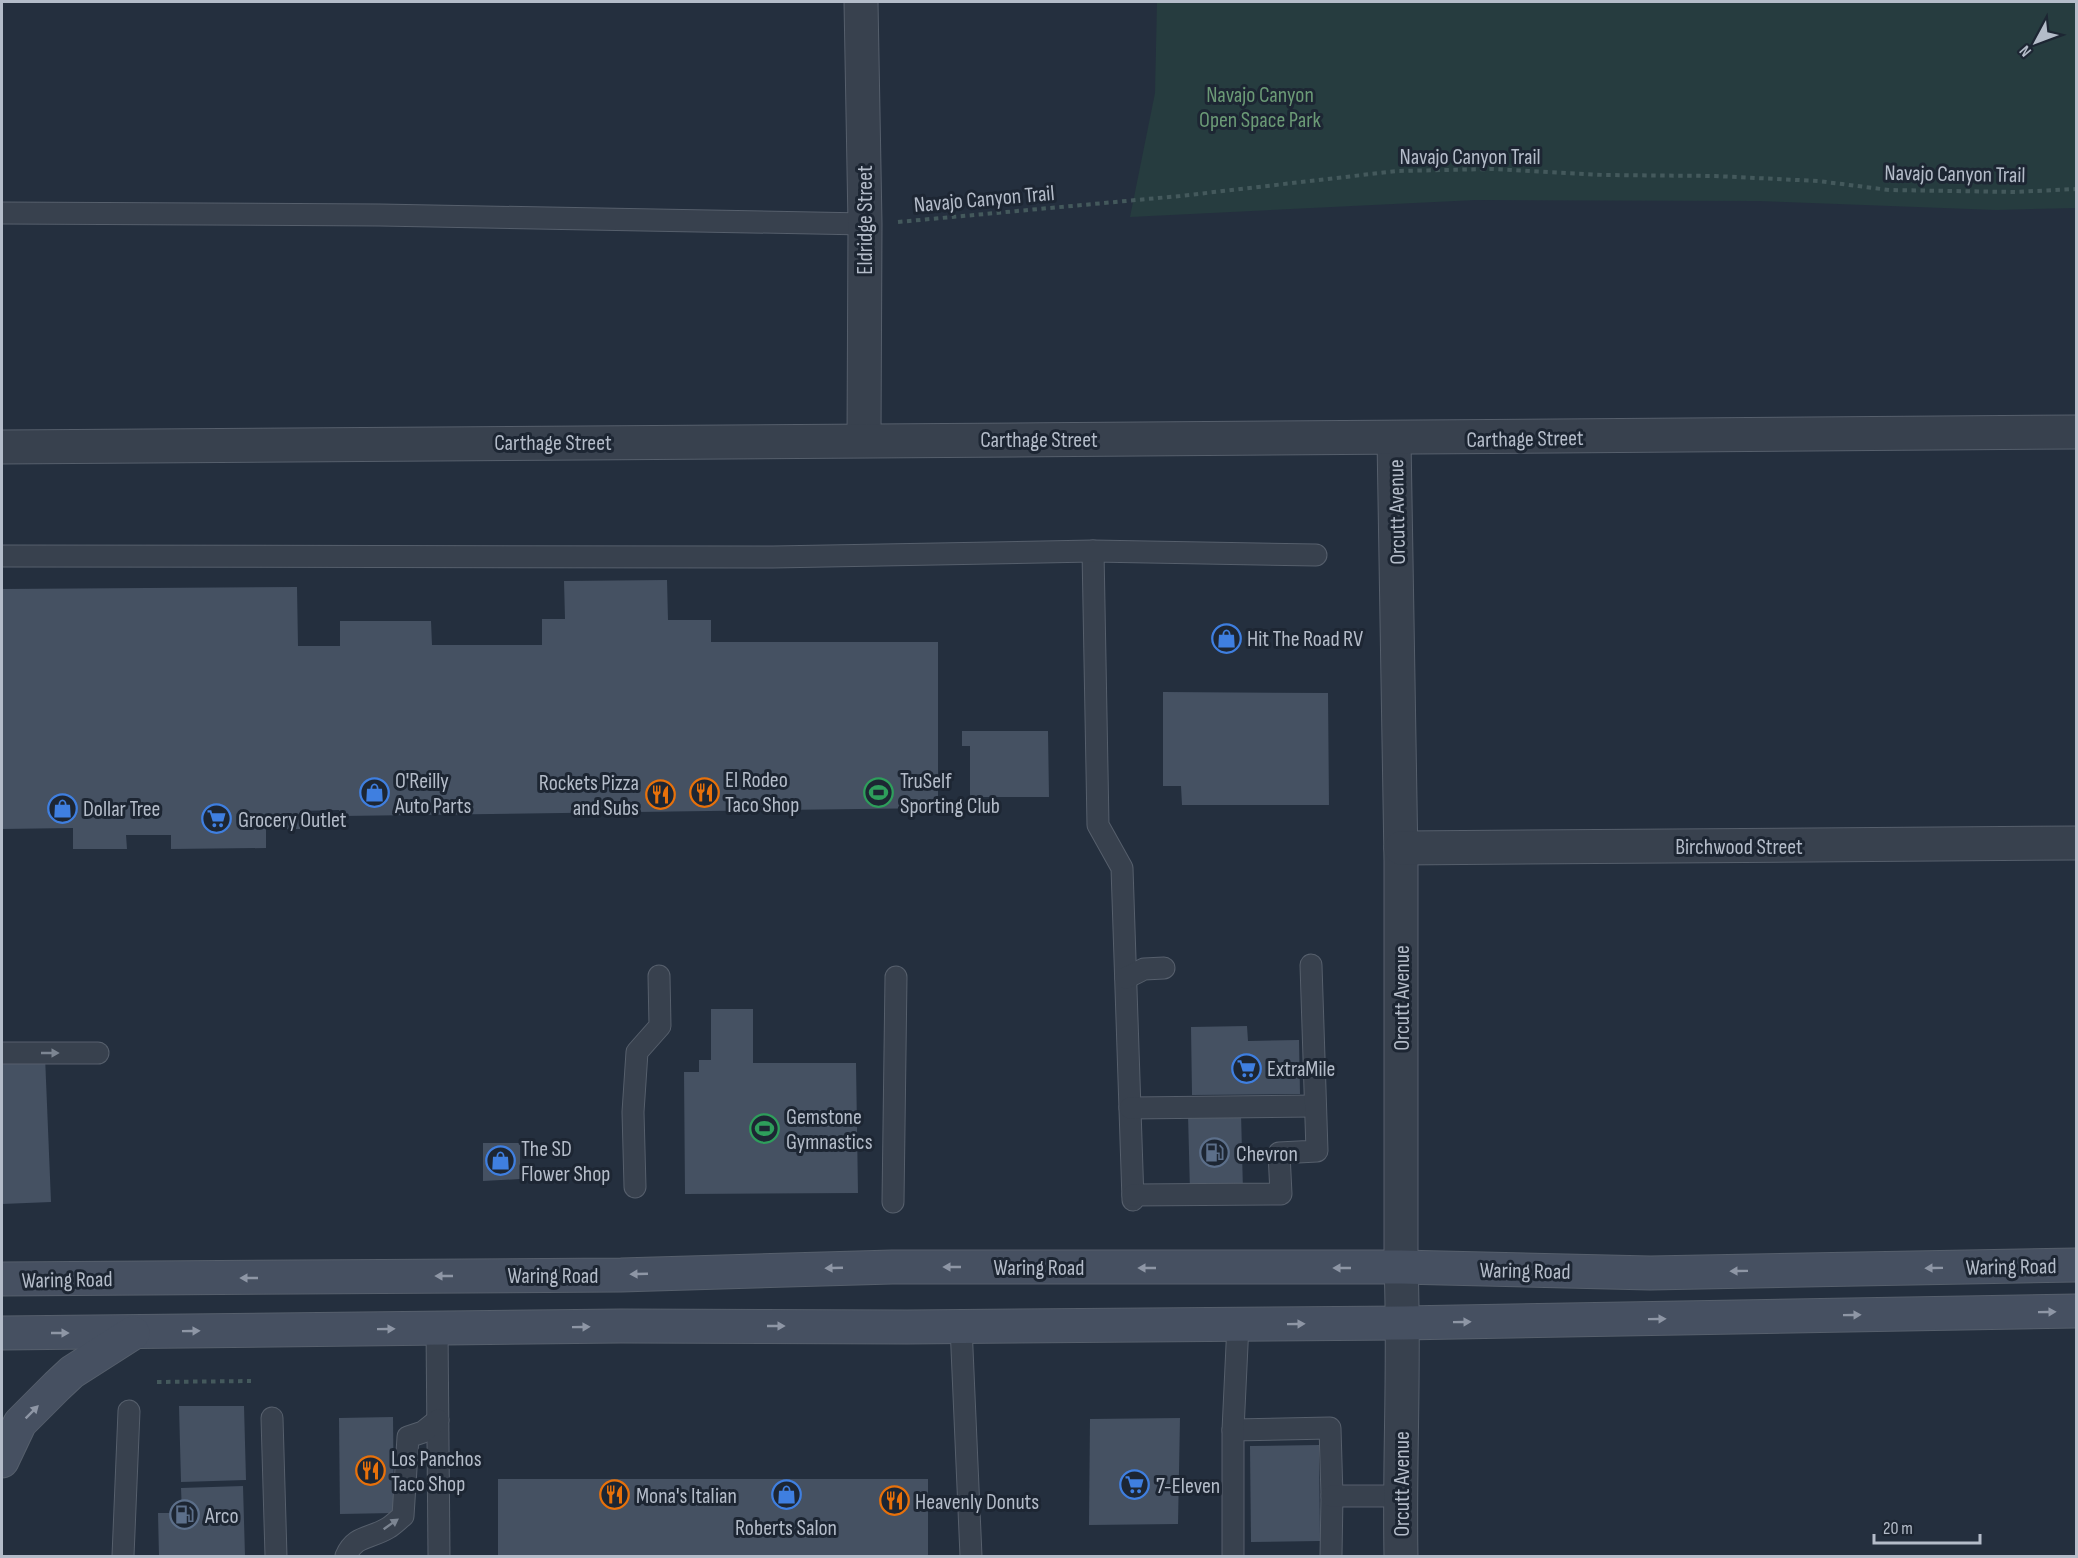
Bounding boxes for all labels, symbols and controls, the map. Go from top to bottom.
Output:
north arrow [2006,12,2066,72]
text: N [2016,41,2036,60]
park label: Navajo Canyon Open Space Park [1199,82,1322,134]
street label: Navajo Canyon Trail [1399,144,1541,171]
street label: Navajo Canyon Trail [1884,160,2026,189]
street label: Eldridge Street [852,165,879,275]
street label: Navajo Canyon Trail [913,180,1056,219]
street label: Carthage Street [1466,425,1584,454]
street label: Carthage Street [980,427,1098,454]
street label: Carthage Street [494,430,612,457]
street label: Orcutt Avenue [1383,459,1412,565]
shop icon: Hit The Road RV [1210,622,1242,654]
place label: Hit The Road RV [1247,626,1363,653]
place label: El Rodeo Taco Shop [725,767,799,819]
place label: O'Reilly Auto Parts [394,768,471,820]
place label: TruSelf Sporting Club [900,768,1000,820]
place label: Rockets Pizza and Subs [539,770,639,822]
restaurant icon: El Rodeo Taco Shop [688,776,720,808]
shop icon: O'Reilly Auto Parts [358,777,390,809]
sports icon: TruSelf Sporting Club [863,777,895,809]
restaurant icon: Rockets Pizza and Subs [644,779,676,811]
shop icon: Dollar Tree [46,792,78,824]
place label: Dollar Tree [83,796,160,823]
supermarket icon: Grocery Outlet [201,803,233,835]
place label: Grocery Outlet [238,807,347,834]
street label: Birchwood Street [1675,834,1803,861]
street label: Orcutt Avenue [1389,945,1416,1051]
one-way arrow [40,1048,59,1058]
supermarket icon: ExtraMile [1230,1052,1262,1084]
place label: ExtraMile [1267,1056,1335,1083]
place label: Gemstone Gymnastics [786,1104,873,1156]
sports icon: Gemstone Gymnastics [749,1113,781,1145]
place label: The SD Flower Shop [521,1136,610,1188]
fuel station icon: Chevron [1199,1137,1231,1169]
place label: Chevron [1236,1141,1298,1168]
shop icon: The SD Flower Shop [484,1145,516,1177]
street label: Waring Road [1965,1253,2057,1282]
street label: Waring Road [994,1255,1084,1282]
street label: Waring Road [1479,1257,1571,1286]
one-way arrow [943,1262,962,1272]
street label: Waring Road [508,1263,598,1290]
one-way arrow [1138,1263,1157,1273]
one-way arrow [1333,1263,1352,1273]
one-way arrow [1925,1263,1944,1273]
one-way arrow [824,1264,843,1273]
street label: Waring Road [21,1266,113,1295]
one-way arrow [1730,1266,1749,1276]
one-way arrow [630,1269,649,1279]
one-way arrow [435,1271,454,1281]
one-way arrow [240,1273,259,1283]
one-way arrow [2037,1307,2056,1316]
one-way arrow [1842,1310,1861,1320]
one-way arrow [1647,1314,1666,1323]
one-way arrow [1452,1317,1471,1327]
one-way arrow [1287,1319,1306,1329]
one-way arrow [767,1321,786,1331]
one-way arrow [572,1322,591,1331]
one-way arrow [377,1324,396,1334]
one-way arrow [182,1326,201,1336]
one-way arrow [50,1328,69,1338]
one-way arrow [25,1404,39,1419]
street label: Orcutt Avenue [1389,1431,1416,1537]
place label: Los Panchos Taco Shop [391,1446,482,1498]
restaurant icon: Los Panchos Taco Shop [354,1455,386,1487]
supermarket icon: 7-Eleven [1119,1469,1151,1501]
place label: 7-Eleven [1156,1473,1220,1500]
restaurant icon: Mona's Italian [599,1479,631,1511]
shop icon: Roberts Salon [770,1479,802,1511]
place label: Mona's Italian [636,1483,737,1510]
restaurant icon: Heavenly Donuts [878,1485,910,1517]
place label: Heavenly Donuts [915,1489,1039,1516]
fuel station icon: Arco [168,1499,200,1531]
place label: Arco [204,1503,239,1530]
scale bar [1874,1507,1980,1545]
place label: Roberts Salon [735,1515,837,1542]
one-way arrow [383,1518,399,1530]
text: 20 m [1883,1518,1913,1539]

